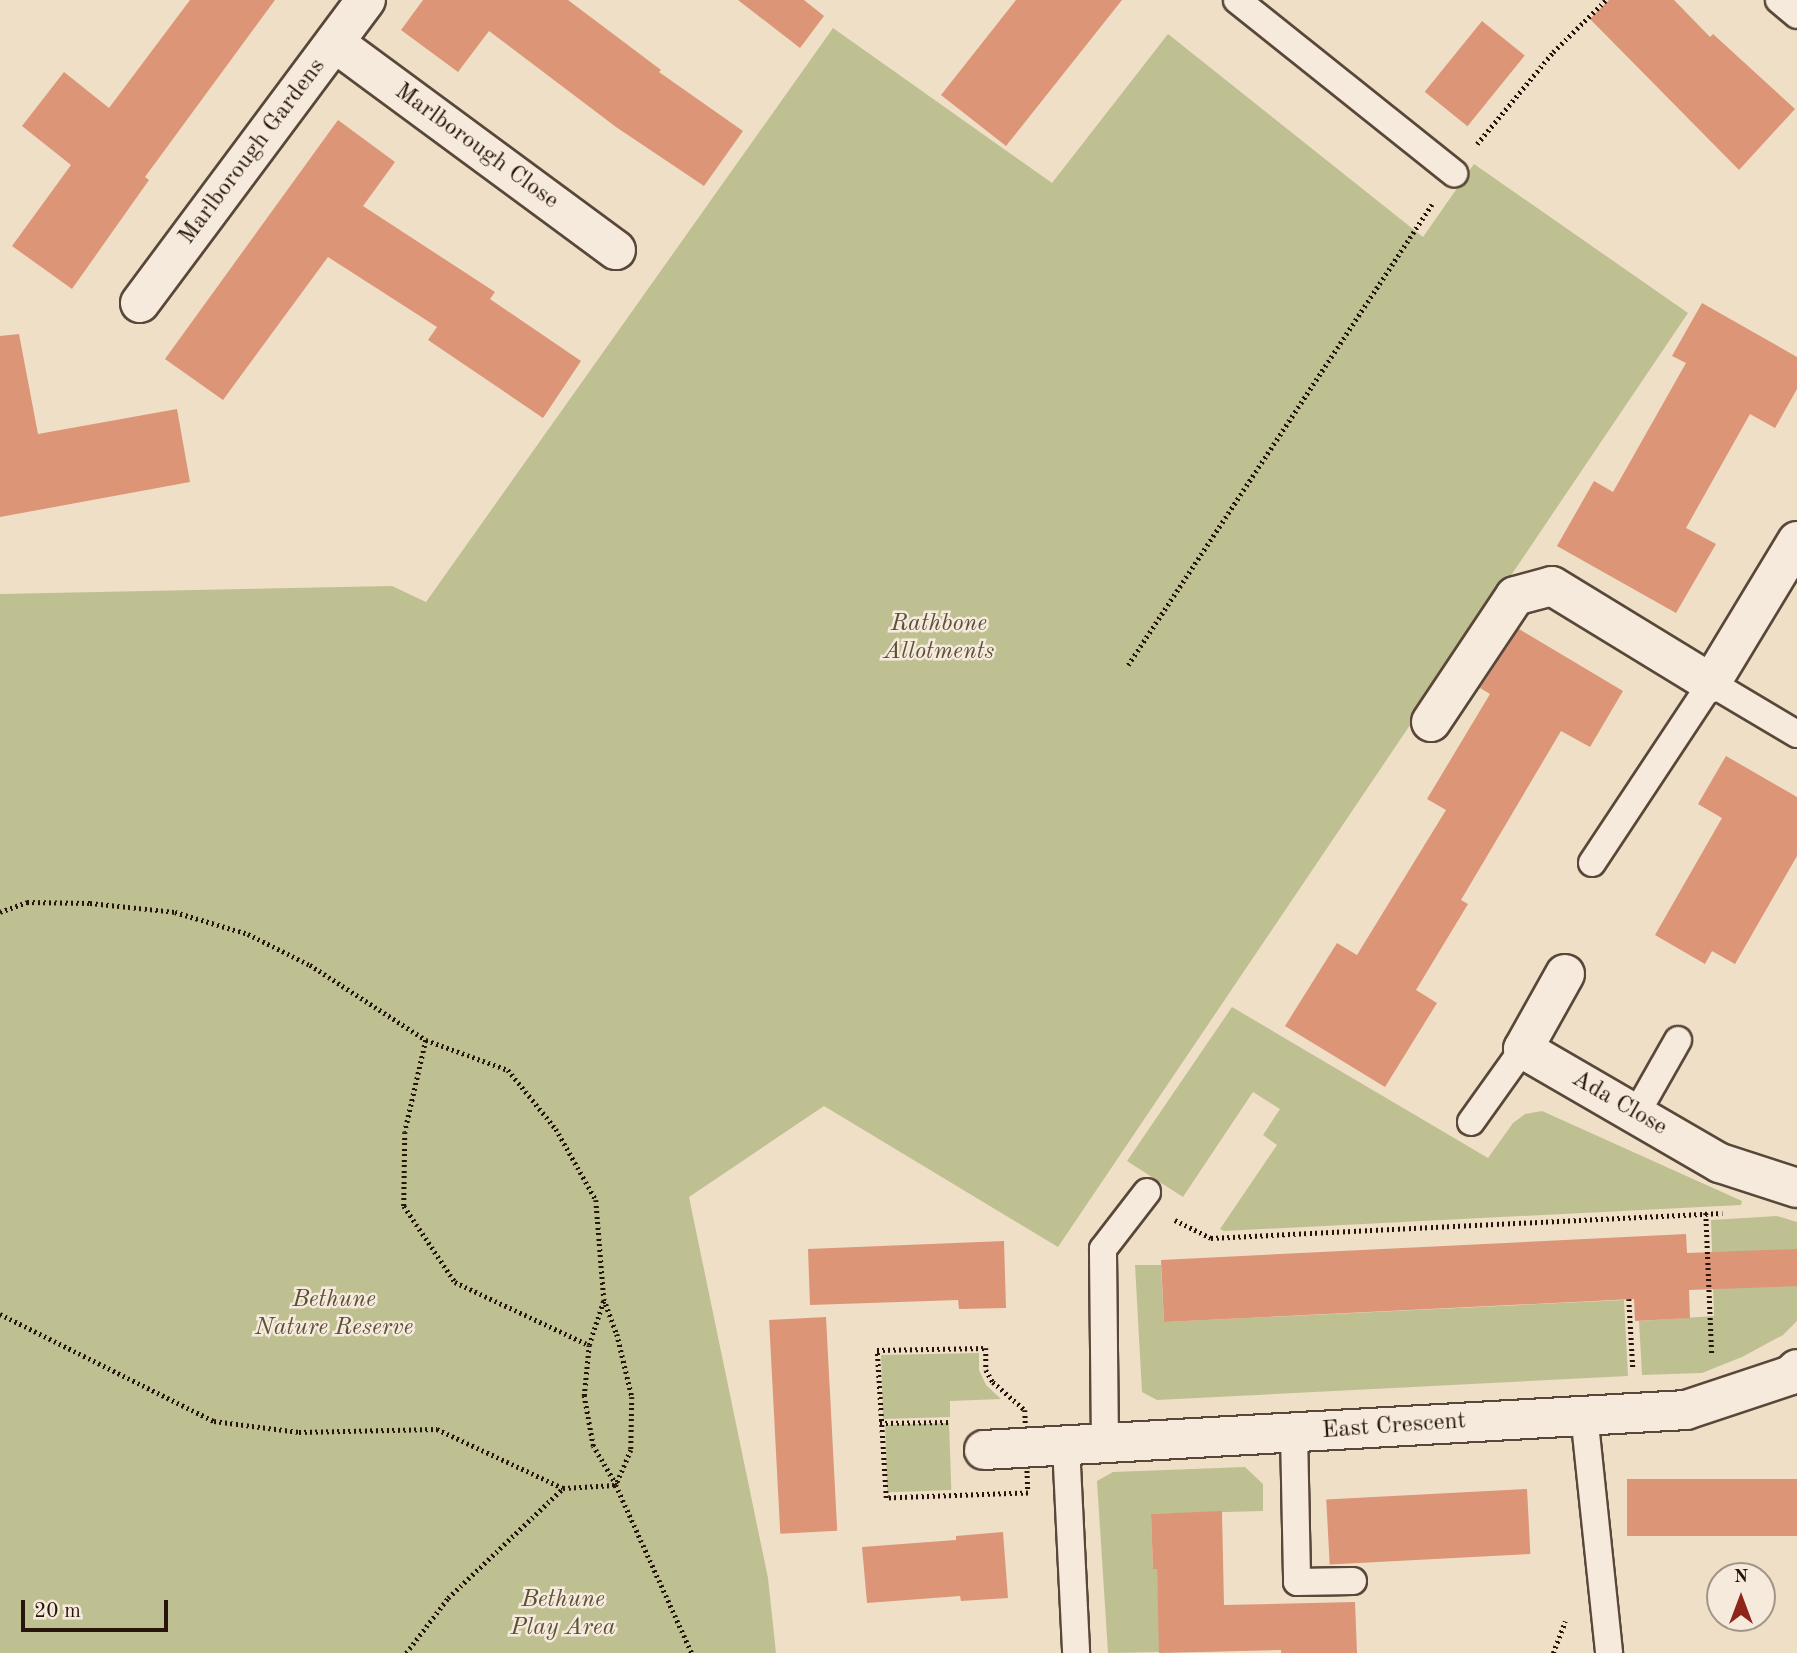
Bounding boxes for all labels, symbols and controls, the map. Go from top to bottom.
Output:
street label: Marlborough Gardens [174,53,332,251]
street label: Marlborough Close [388,78,564,216]
park label: Rathbone Allotments [884,611,994,667]
street label: Ada Close [1566,1065,1672,1143]
park label: Bethune Nature Reserve [255,1287,413,1343]
street label: East Crescent [1321,1408,1467,1446]
north arrow [1706,1562,1776,1632]
text: N [1734,1568,1748,1587]
scale bar [24,1586,172,1630]
park label: Bethune Play Area [510,1587,616,1643]
text: 20 m [34,1601,81,1622]

